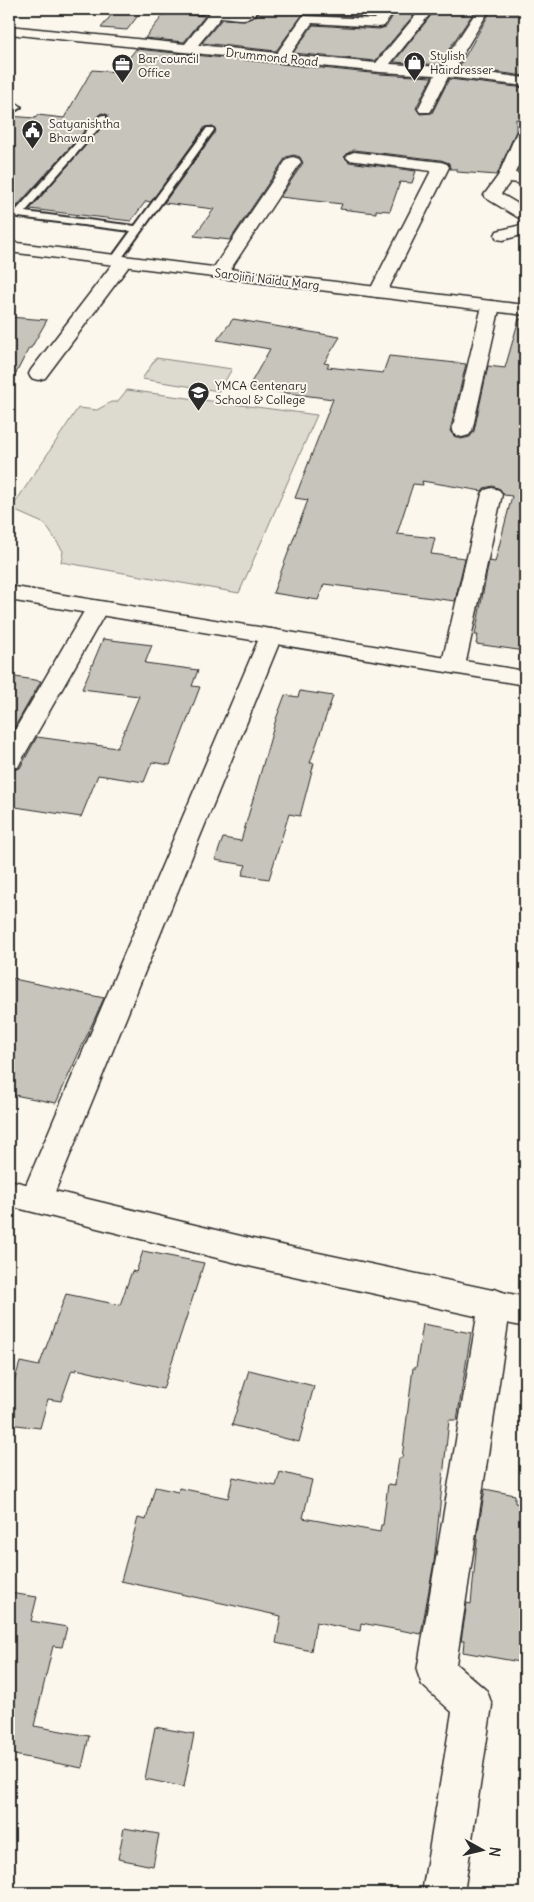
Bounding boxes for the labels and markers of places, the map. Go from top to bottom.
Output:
place label: Stylish Hairdresser [430,48,493,77]
shop icon: Stylish Hairdresser [402,50,426,81]
place label: Bar council Office [138,51,199,80]
office icon: Bar council Office [110,53,134,84]
place label: Satyanishtha Bhawan [49,116,120,145]
public building icon: Satyanishtha Bhawan [21,118,45,149]
place label: YMCA Centenary School & College [215,378,307,407]
school or university icon: YMCA Centenary School & College [187,380,211,411]

